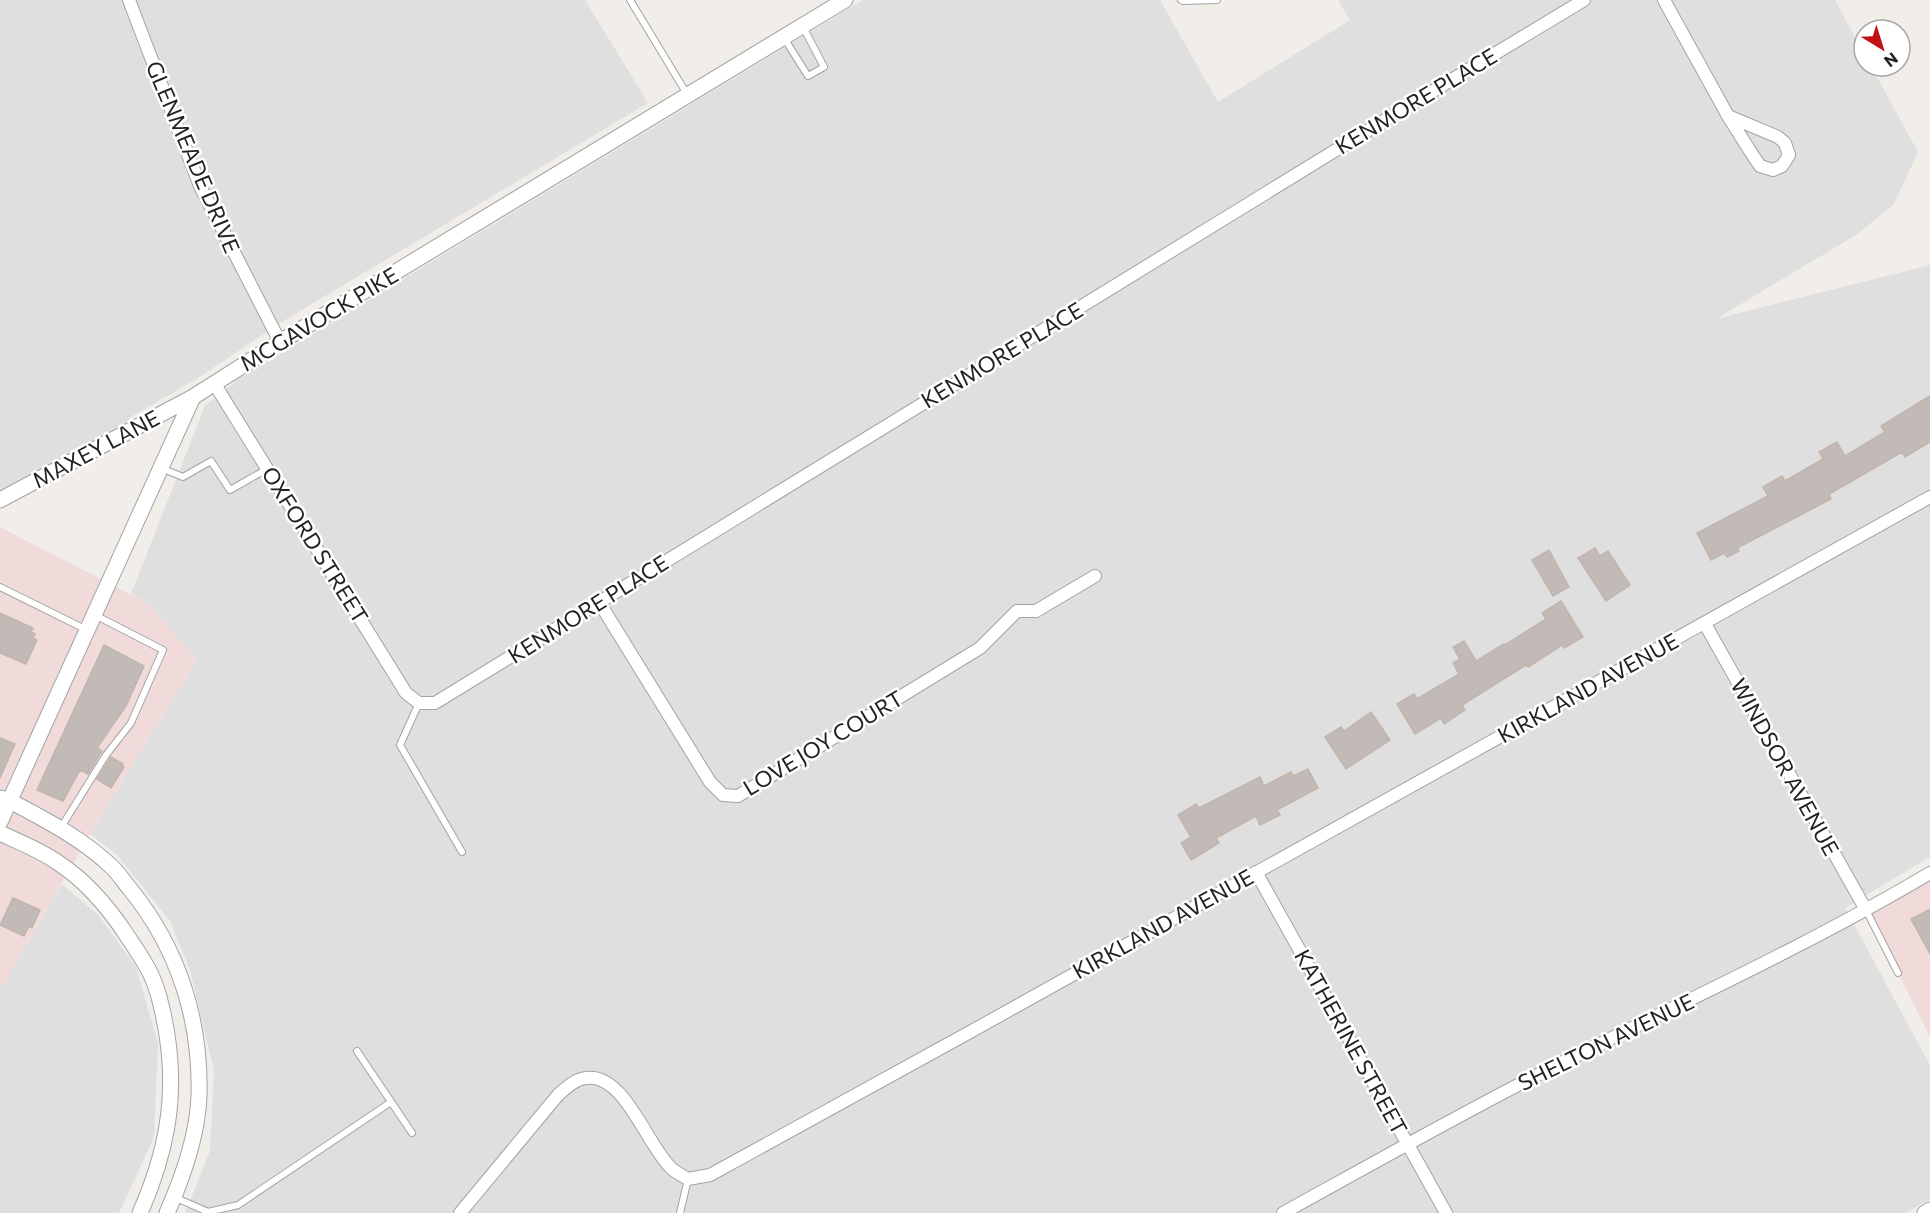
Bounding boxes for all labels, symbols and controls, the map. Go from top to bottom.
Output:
north arrow [1852,18,1912,78]
street label: KENMORE PLACE [1330,42,1502,160]
text: N [1881,49,1902,71]
street label: GLENMEADE DRIVE [141,57,246,257]
street label: MCGAVOCK PIKE [235,261,403,376]
street label: KENMORE PLACE [916,296,1088,414]
street label: MAXEY LANE [28,404,164,493]
street label: OXFORD STREET [256,461,374,628]
street label: KENMORE PLACE [503,548,673,669]
street label: KIRKLAND AVENUE [1493,627,1683,748]
street label: WINDSOR AVENUE [1725,673,1845,860]
street label: LOVE JOY COURT [738,684,908,801]
street label: KIRKLAND AVENUE [1068,863,1258,984]
street label: KATHERINE STREET [1289,944,1414,1139]
street label: SHELTON AVENUE [1513,987,1698,1096]

